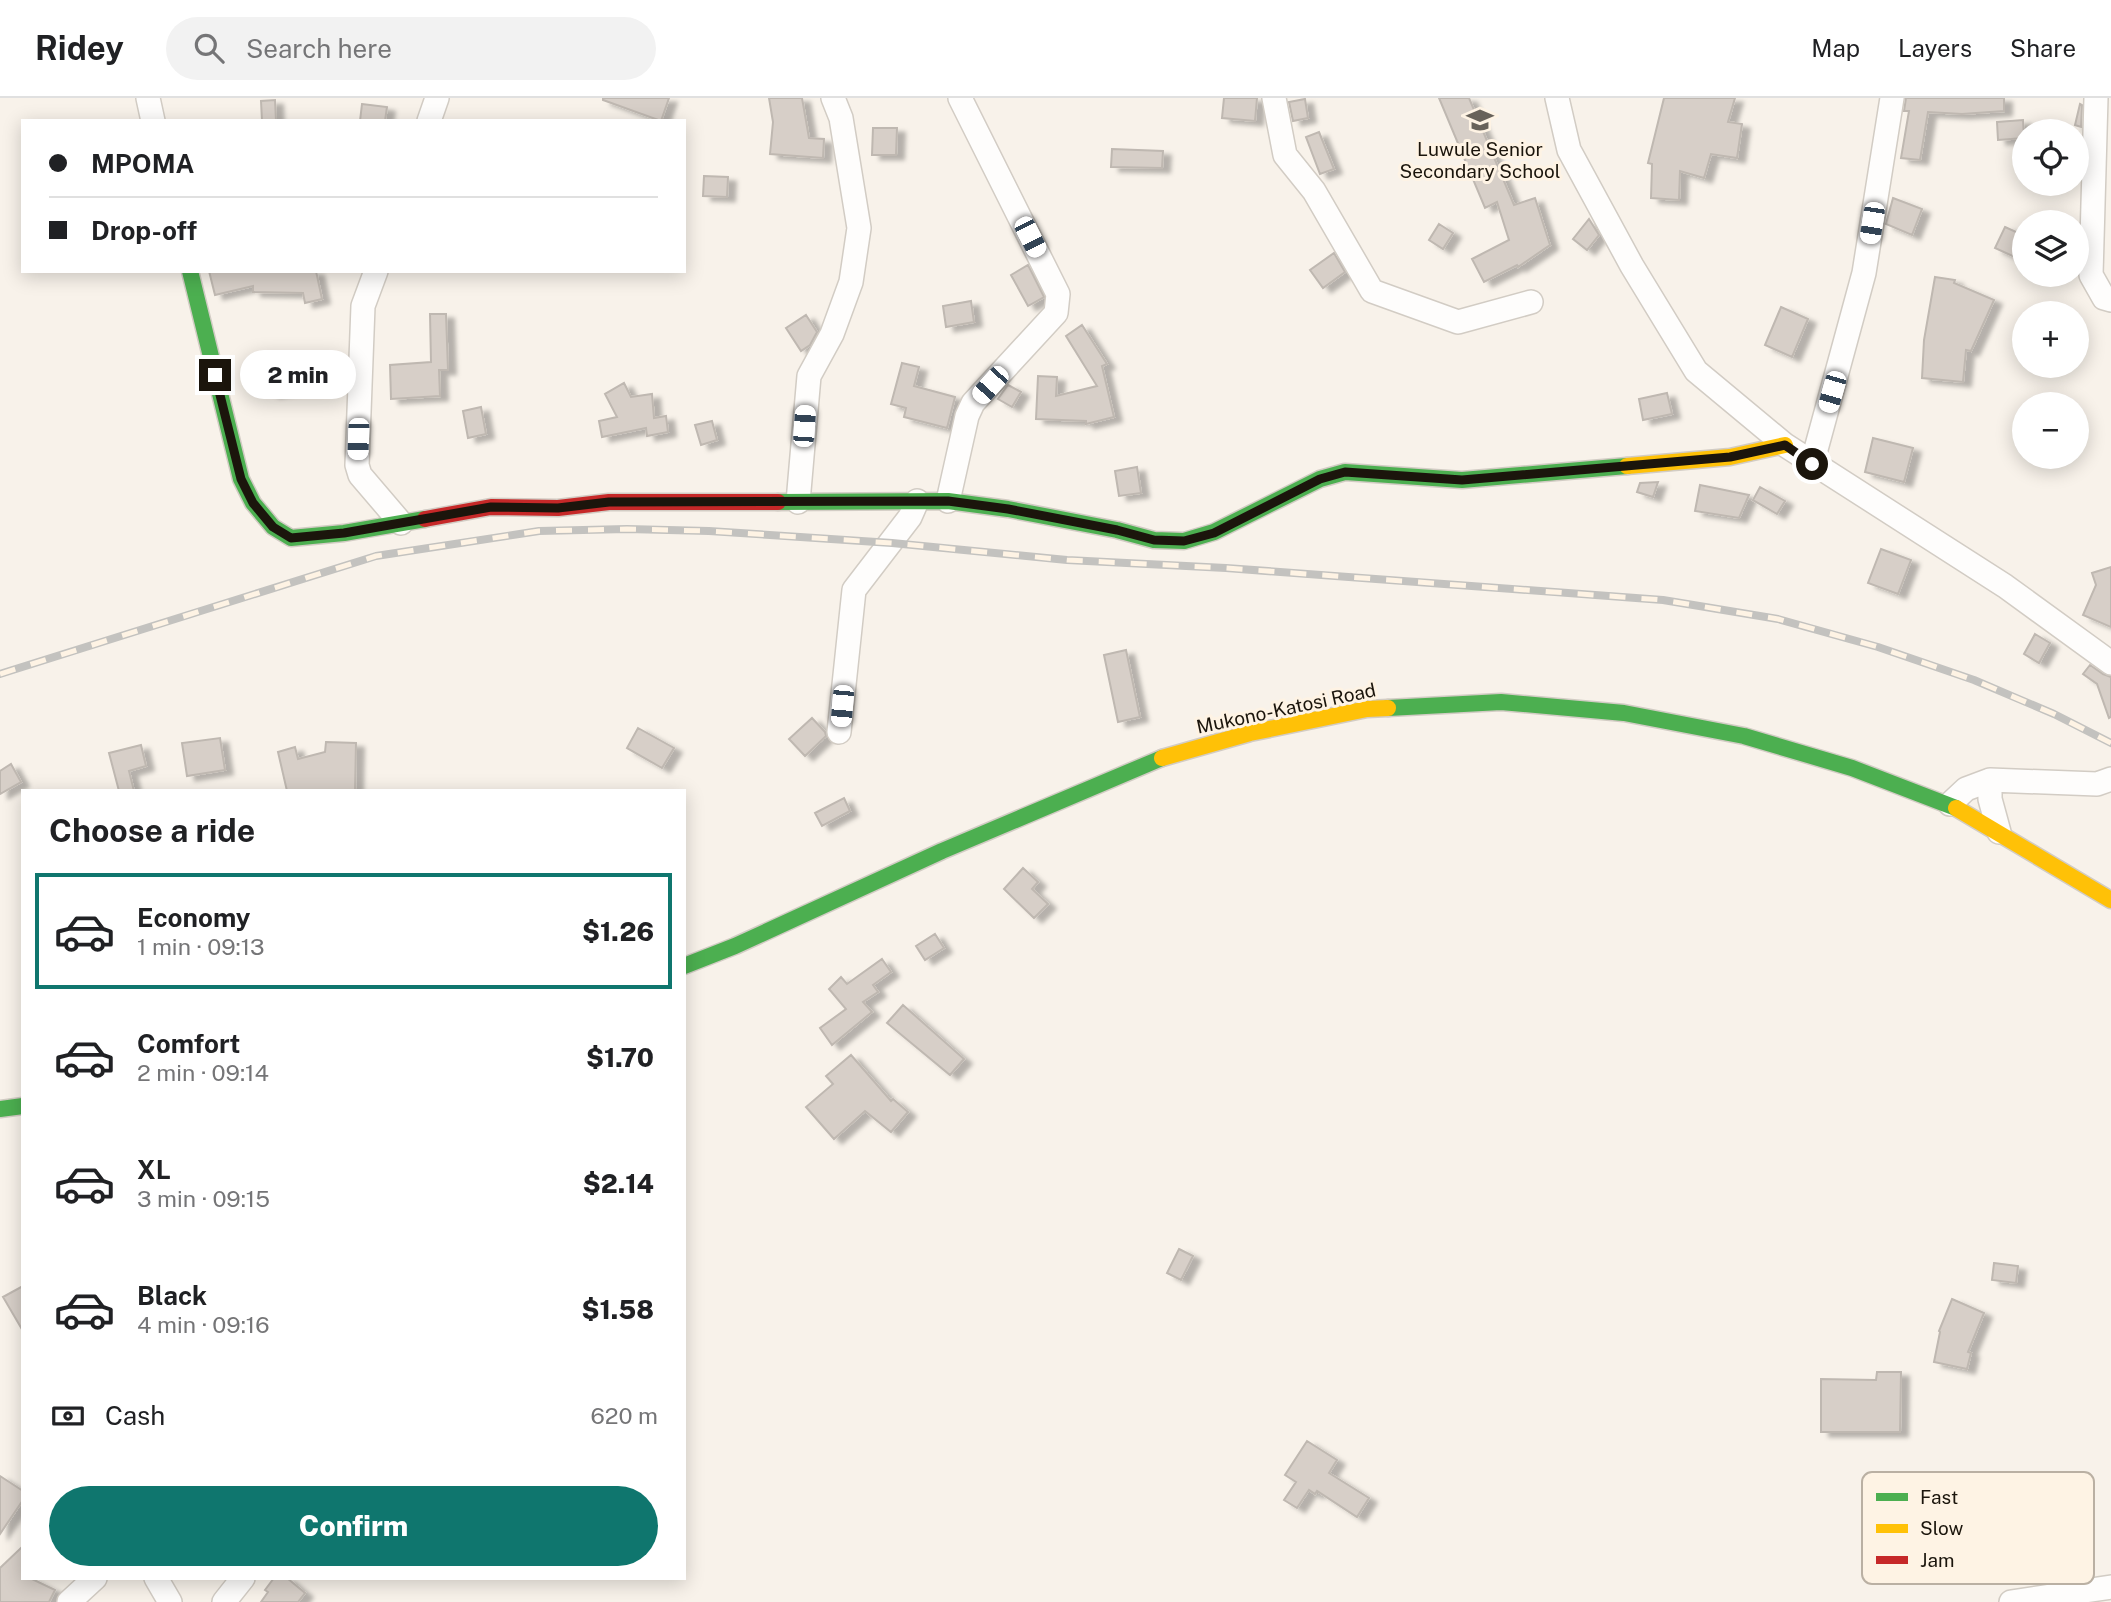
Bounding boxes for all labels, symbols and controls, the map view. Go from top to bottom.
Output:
search box [166,17,656,80]
text: Ridey [35,29,124,67]
icon: search [190,29,228,67]
text: Search here [246,33,392,64]
text: Map [1811,34,1860,62]
text: Layers [1898,34,1972,62]
text: Share [2010,34,2076,62]
school or university icon: Luwule Senior Secondary School [1465,105,1495,135]
map controls [2012,119,2089,469]
button: locate [2012,119,2089,196]
place label: Luwule Senior Secondary School [1400,138,1560,182]
text: MPOMA [91,148,194,179]
car [1859,201,1886,245]
button: layers [2012,210,2089,287]
car [1012,214,1049,260]
text: Drop-off [91,215,197,246]
button: + [2012,301,2089,378]
callout: 2 min [240,350,355,400]
route end [199,359,231,391]
text: 2 min [267,361,329,388]
car [969,362,1012,408]
car [1817,369,1848,415]
button: − [2012,392,2089,469]
car [793,404,816,448]
car [347,418,370,460]
route start [1796,448,1828,480]
street label: Mukono-Katosi Road [1194,678,1378,738]
car [830,684,855,728]
text: Choose a ride [49,812,255,849]
icon: car [53,900,116,963]
text: Economy [137,902,250,933]
text: $1.26 [582,916,654,947]
text: 1 min · 09:13 [137,933,265,960]
icon: car [53,1026,116,1089]
text: Comfort [137,1028,240,1059]
text: $1.70 [586,1042,654,1073]
text: 2 min · 09:14 [137,1059,269,1086]
icon: car [53,1152,116,1215]
text: XL [137,1154,171,1185]
text: $2.14 [583,1168,654,1199]
text: 3 min · 09:15 [137,1185,270,1212]
icon: car [53,1278,116,1341]
text: Black [137,1280,207,1311]
text: $1.58 [581,1294,654,1325]
text: 4 min · 09:16 [137,1311,270,1338]
icon: cash [49,1397,87,1435]
text: Cash [105,1400,165,1431]
text: 620 m [590,1402,658,1429]
legend [1862,1472,2094,1584]
button: Confirm [49,1486,658,1566]
text: Fast [1920,1486,1958,1508]
text: Slow [1920,1517,1964,1539]
text: Jam [1920,1549,1954,1571]

